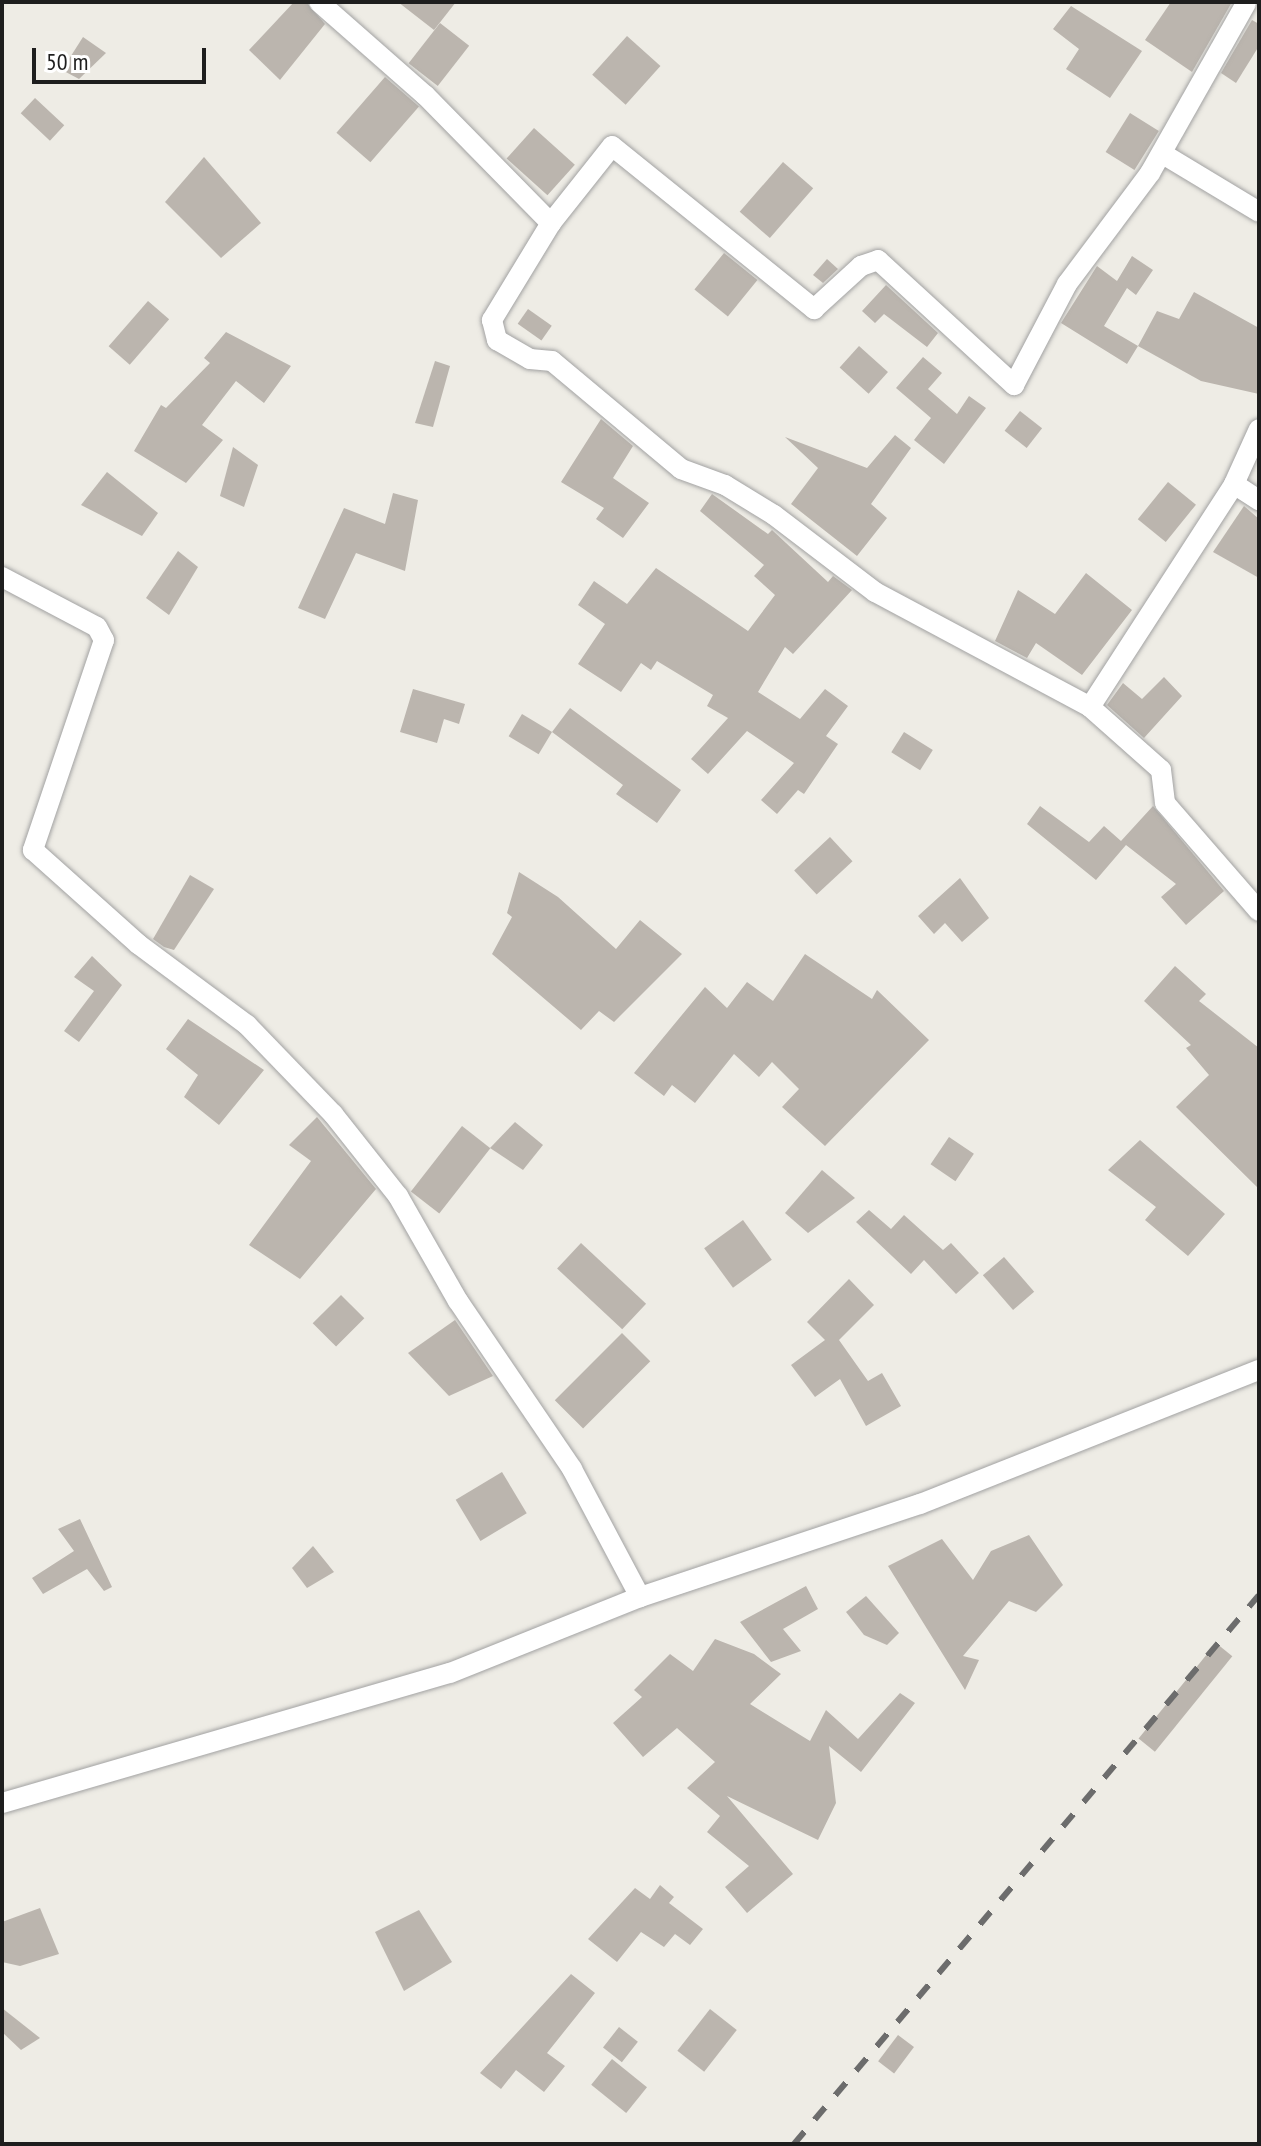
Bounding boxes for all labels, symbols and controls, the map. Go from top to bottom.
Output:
scale bar [36,32,210,82]
text: 50 m [46,46,88,77]

